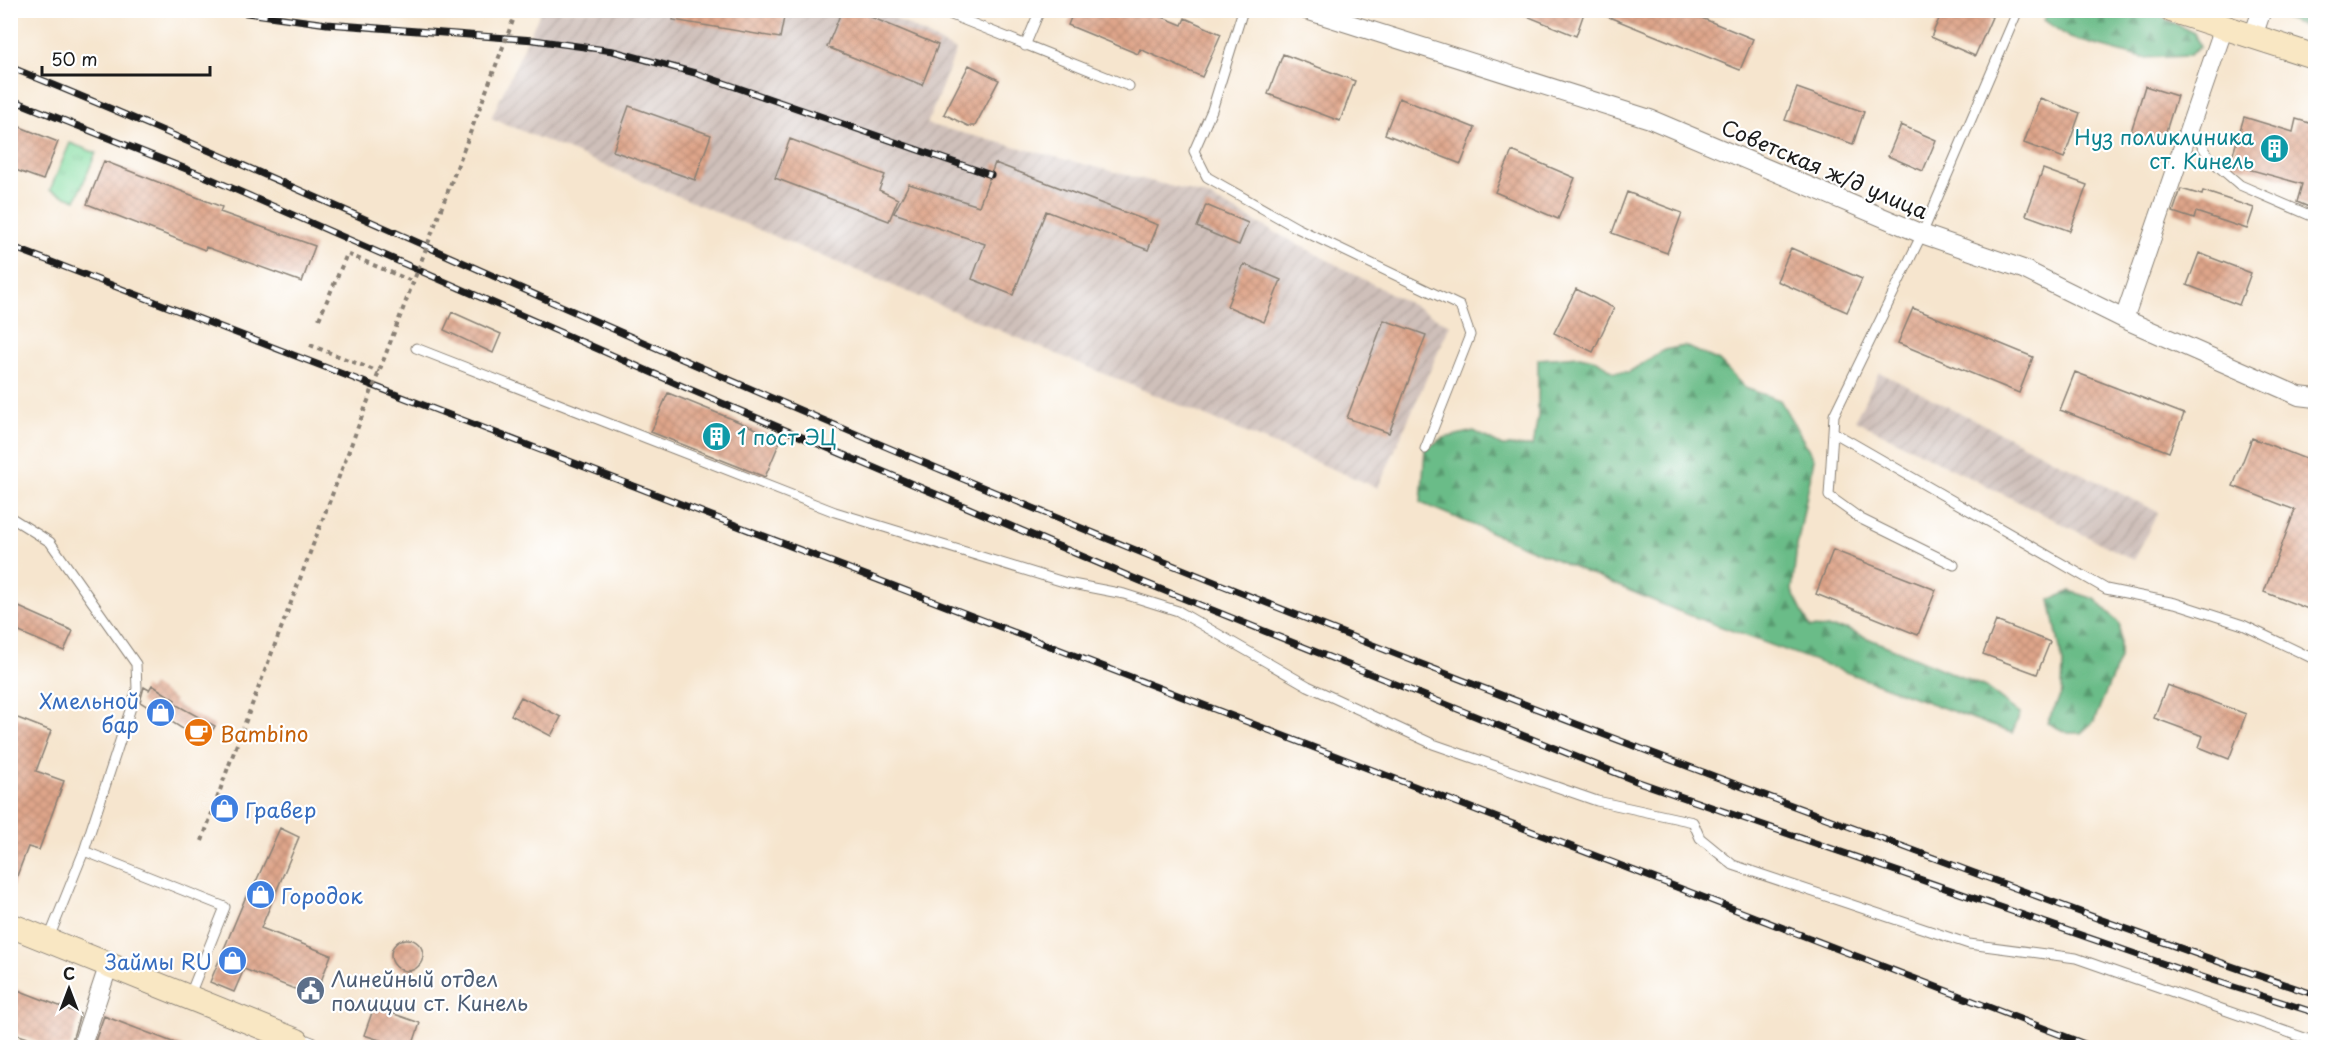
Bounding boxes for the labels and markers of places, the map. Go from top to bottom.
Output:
place label: Нуз поликлиника ст. Кинель [2074,120,2255,176]
building icon: Нуз поликлиника ст. Кинель [2259,132,2291,164]
building icon: 1 пост ЭЦ [700,420,732,452]
place label: 1 пост ЭЦ [737,420,836,452]
place label: Хмельной бар [39,684,139,740]
shop icon: Хмельной бар [144,696,176,728]
cafe icon: Bambino [183,717,215,749]
place label: Bambino [220,717,309,749]
shop icon: Гравер [208,793,240,825]
place label: Гравер [245,793,317,825]
shop icon: Городок [244,879,276,911]
place label: Городок [281,879,363,911]
place label: Займы RU [105,945,212,977]
shop icon: Займы RU [217,945,249,977]
place label: Линейный отдел полиции ст. Кинель [331,962,528,1018]
public building icon: Линейный отдел полиции ст. Кинель [294,974,326,1006]

